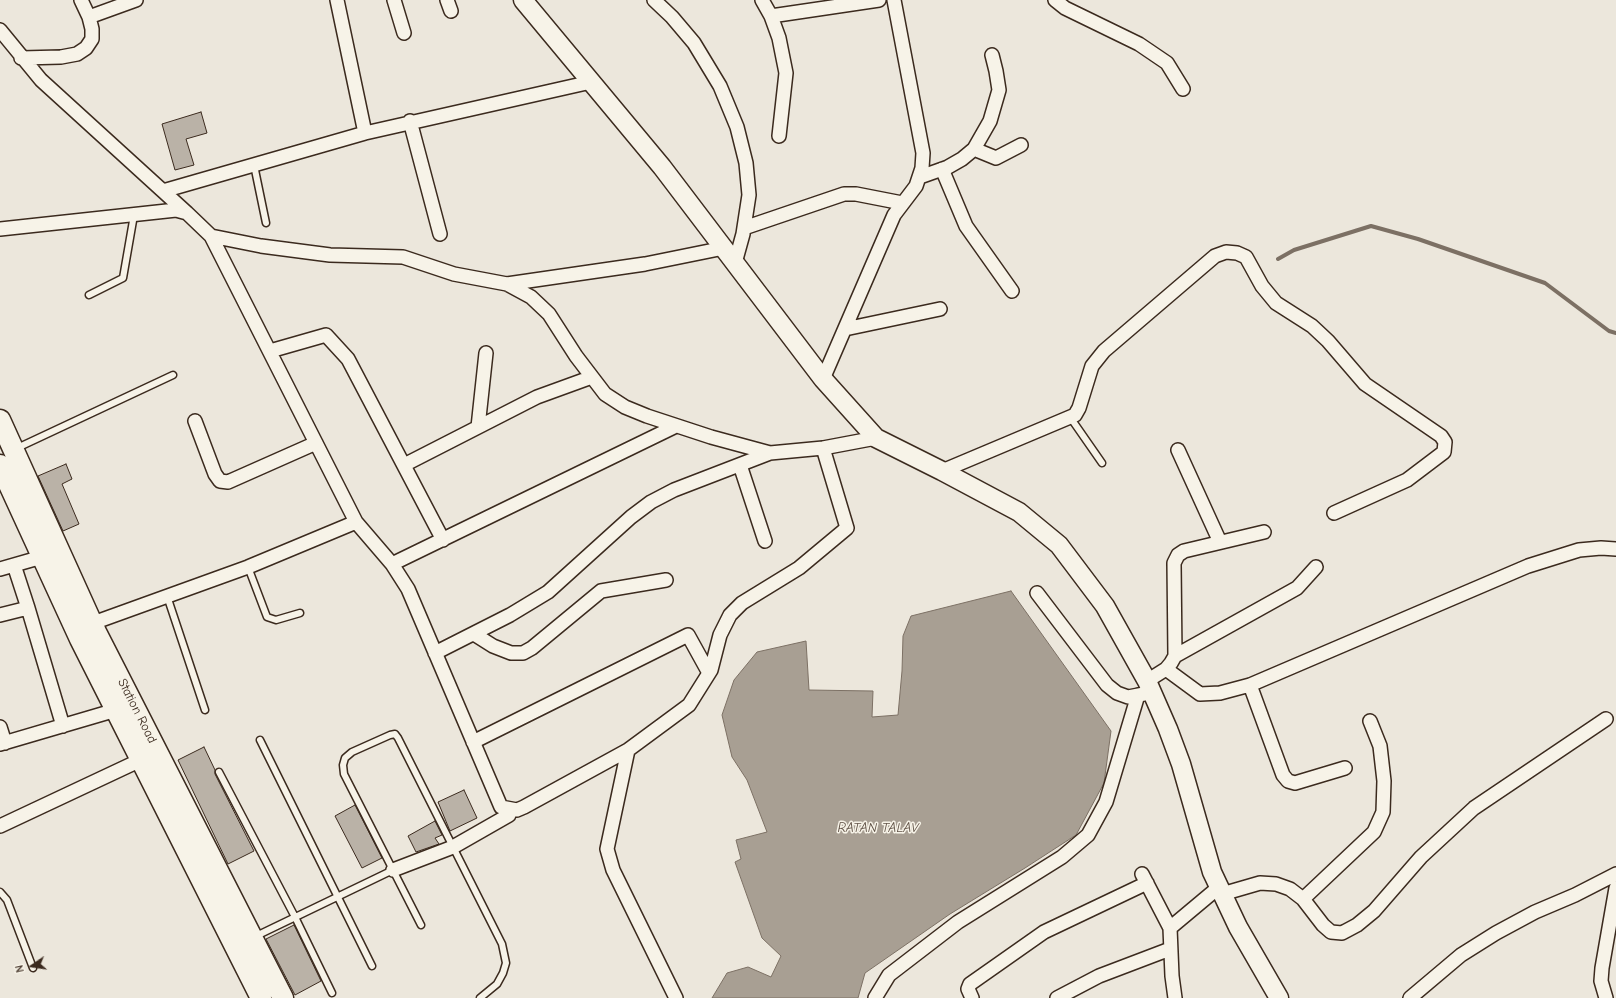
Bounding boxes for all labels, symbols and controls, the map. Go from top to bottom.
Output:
street label: Station Road [114,676,160,746]
water label: RATAN TALAV [837,820,919,836]
north arrow [12,946,52,986]
text: N [13,964,27,974]

